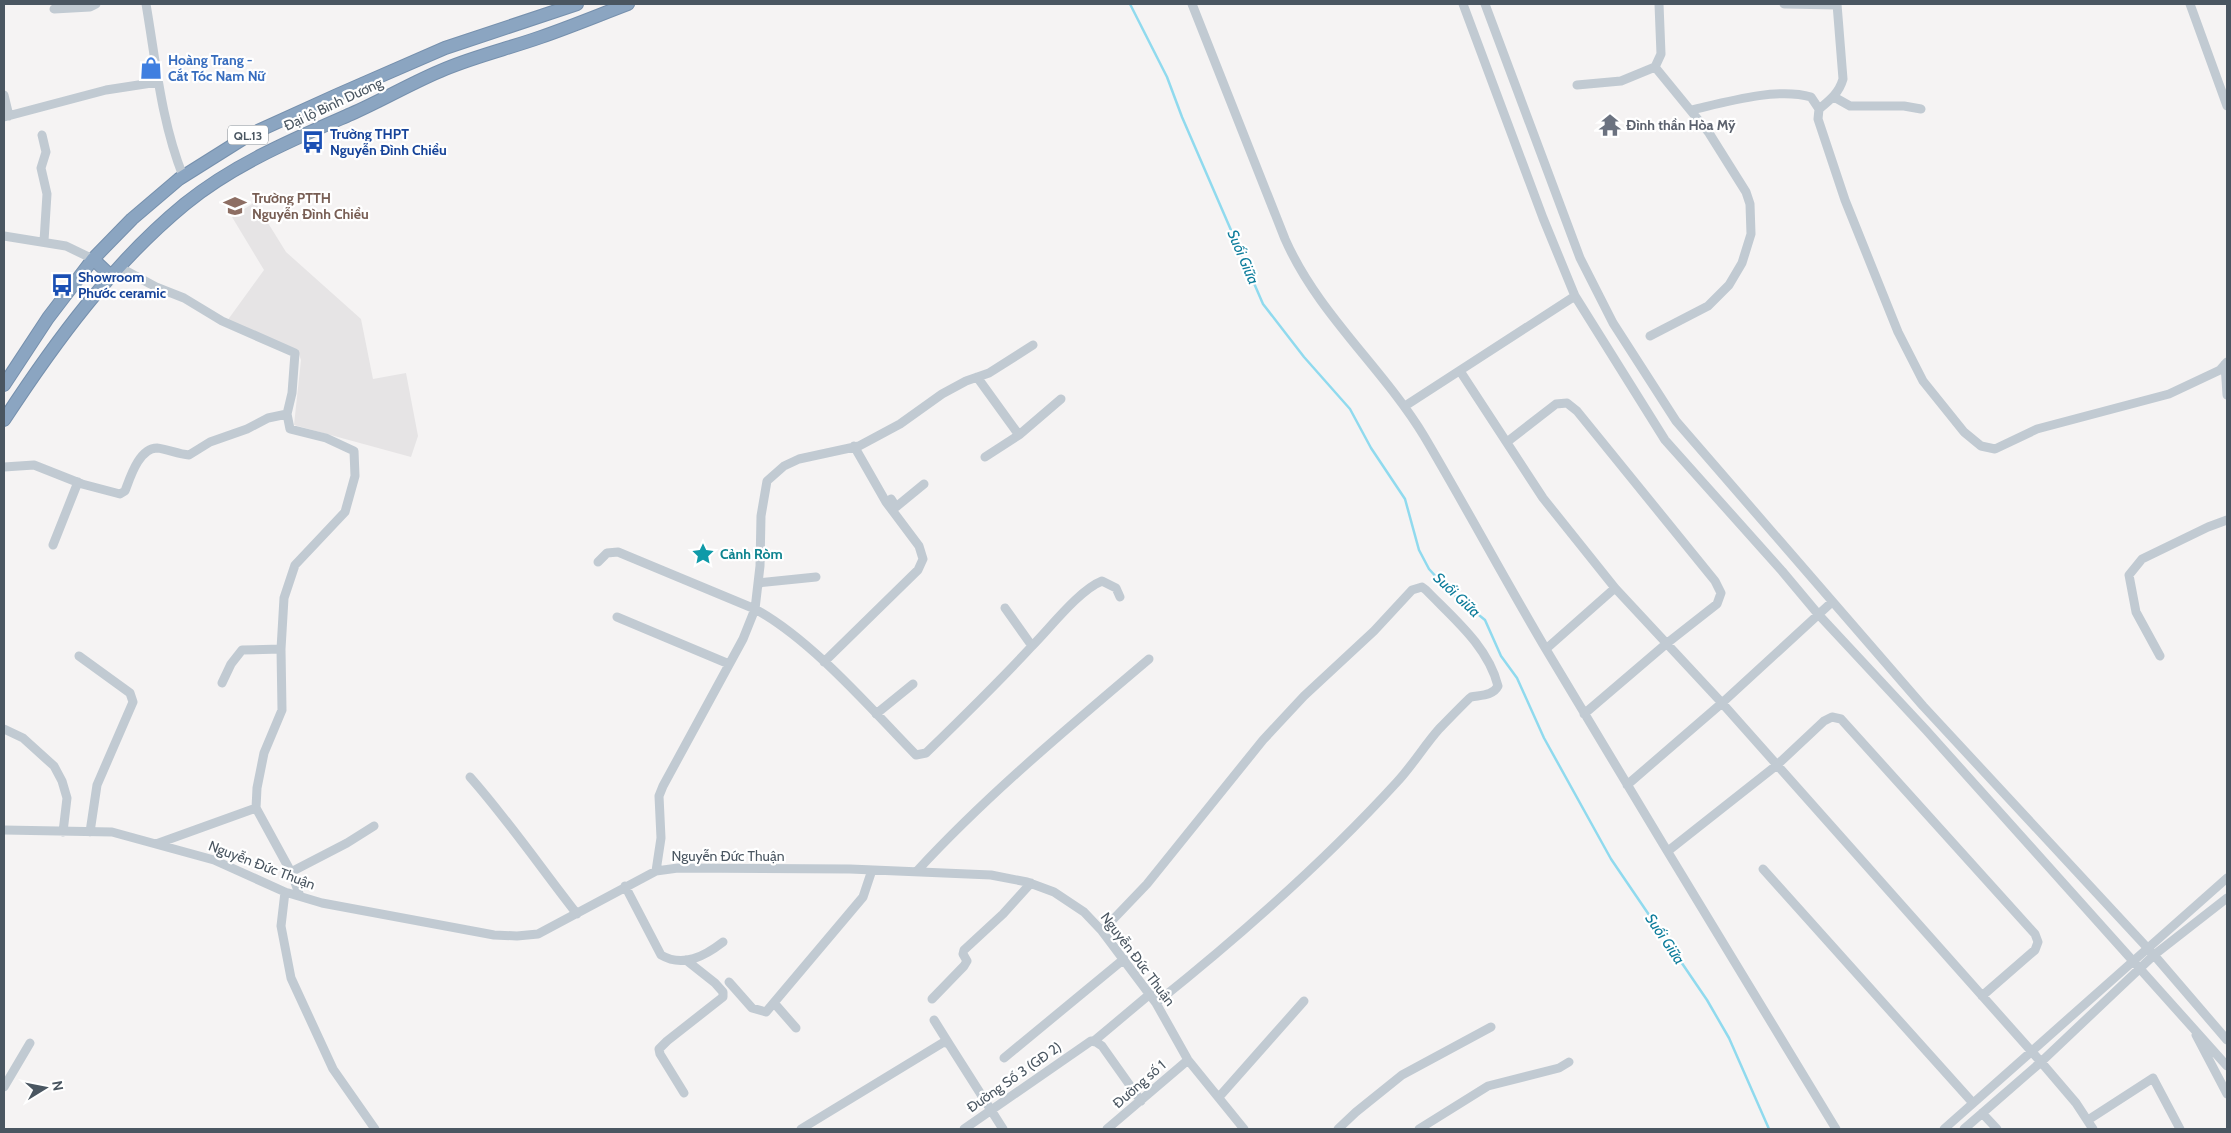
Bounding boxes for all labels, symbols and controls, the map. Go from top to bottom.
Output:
place label: Hoàng Trang - Cắt Tóc Nam Nữ [168,51,266,85]
shop icon: Hoàng Trang - Cắt Tóc Nam Nữ [138,55,164,81]
street label: Đại lộ Bình Dương [281,73,386,135]
temple icon: Đình thần Hòa Mỹ [1597,112,1623,138]
place label: Đình thần Hòa Mỹ [1626,116,1736,134]
place label: Trường THPT Nguyễn Đình Chiểu [330,125,447,159]
road number: QL.13 [228,126,268,144]
bus stop icon: Trường THPT Nguyễn Đình Chiểu [300,129,326,155]
place label: Trường PTTH Nguyễn Đình Chiểu [252,189,369,223]
school or university icon: Trường PTTH Nguyễn Đình Chiểu [222,193,248,219]
water label: Suối Giữa [1224,227,1262,287]
place label: Showroom Phước ceramic [78,268,167,302]
bus stop icon: Showroom Phước ceramic [49,272,75,298]
place icon: Cảnh Ròm [690,541,716,567]
place label: Cảnh Ròm [720,545,783,563]
water label: Suối Giữa [1430,569,1484,621]
street label: Nguyễn Đức Thuận [206,836,318,894]
street label: Nguyễn Đức Thuận [672,847,785,865]
street label: Nguyễn Đức Thuận [1097,908,1179,1010]
water label: Suối Giữa [1642,910,1688,968]
street label: Đường Số 3 (GĐ 2) [963,1038,1065,1116]
street label: Đường số 1 [1109,1056,1169,1112]
north arrow [20,1063,70,1113]
text: N [48,1079,68,1092]

